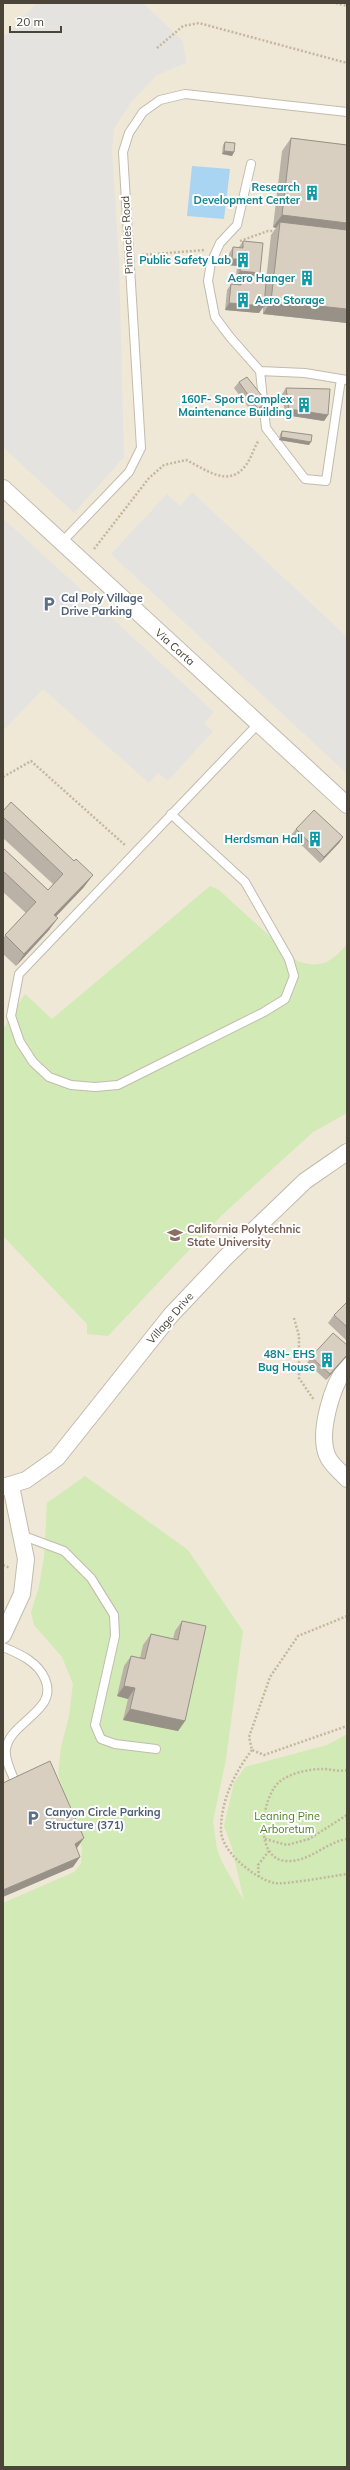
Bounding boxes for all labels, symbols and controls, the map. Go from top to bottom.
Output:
scale bar [10,8,61,34]
text: 20 m [16,14,44,29]
place label: Research Development Center [194,180,301,207]
building icon: Research Development Center [303,184,321,202]
street label: Pinnacles Road [118,195,136,275]
building icon: Public Safety Lab [234,251,252,269]
place label: Public Safety Lab [139,253,231,267]
building icon: Aero Hanger [298,269,316,287]
place label: Aero Hanger [228,271,296,285]
building icon: Aero Storage [234,291,252,309]
place label: Aero Storage [255,293,325,307]
place label: 160F- Sport Complex Maintenance Building [178,392,293,419]
building icon: 160F- Sport Complex Maintenance Building [295,396,313,414]
place label: Cal Poly Village Drive Parking [61,591,143,618]
parking icon: Cal Poly Village Drive Parking [40,595,58,613]
street label: Via Carta [152,626,198,668]
building icon: Herdsman Hall [306,830,324,848]
place label: Herdsman Hall [224,832,303,846]
place label: California Polytechnic State University [187,1222,301,1249]
school or university icon: California Polytechnic State University [166,1226,184,1244]
street label: Village Drive [144,1289,196,1347]
place label: 48N- EHS Bug House [258,1347,315,1374]
building icon: 48N- EHS Bug House [318,1351,336,1369]
place label: Canyon Circle Parking Structure (371) [45,1805,161,1832]
parking icon: Canyon Circle Parking Structure (371) [24,1809,42,1827]
park label: Leaning Pine Arboretum [254,1809,320,1836]

